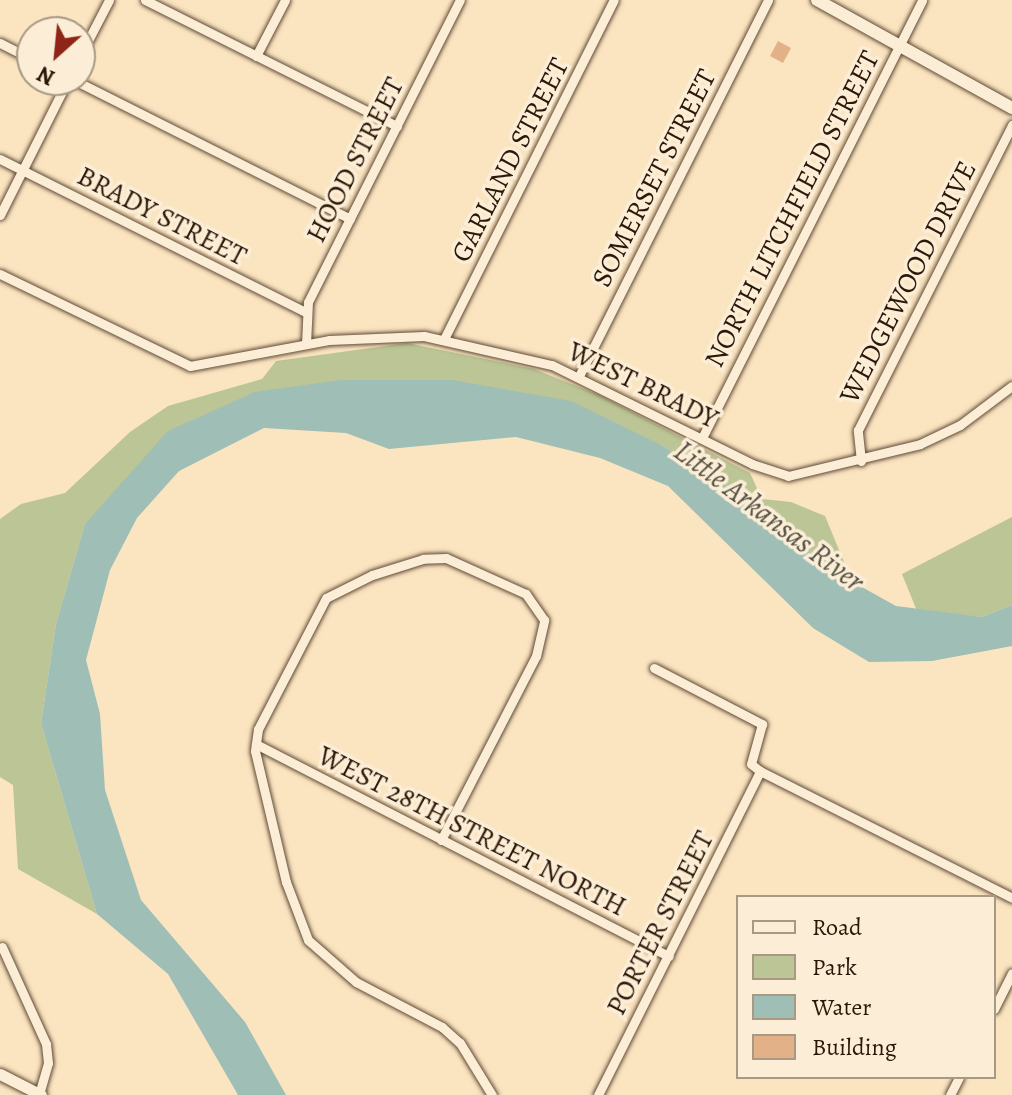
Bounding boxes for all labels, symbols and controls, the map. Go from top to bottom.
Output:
north arrow [16,16,96,96]
street label: NORTH LITCHFIELD STREET [697,45,887,373]
street label: GARLAND STREET [444,52,576,268]
text: N [32,59,60,93]
street label: SOMERSET STREET [585,64,723,292]
street label: HOOD STREET [299,72,411,248]
street label: WEDGEWOOD DRIVE [832,155,984,409]
street label: BRADY STREET [72,159,252,273]
street label: WEST BRADY [563,334,723,436]
water label: Little Arkansas River [667,433,871,599]
street label: WEST 28TH STREET NORTH [312,739,632,923]
street label: PORTER STREET [599,825,721,1021]
legend [736,895,996,1079]
text: Road [812,911,862,943]
text: Park [812,951,857,983]
text: Water [812,991,872,1023]
text: Building [812,1031,897,1063]

